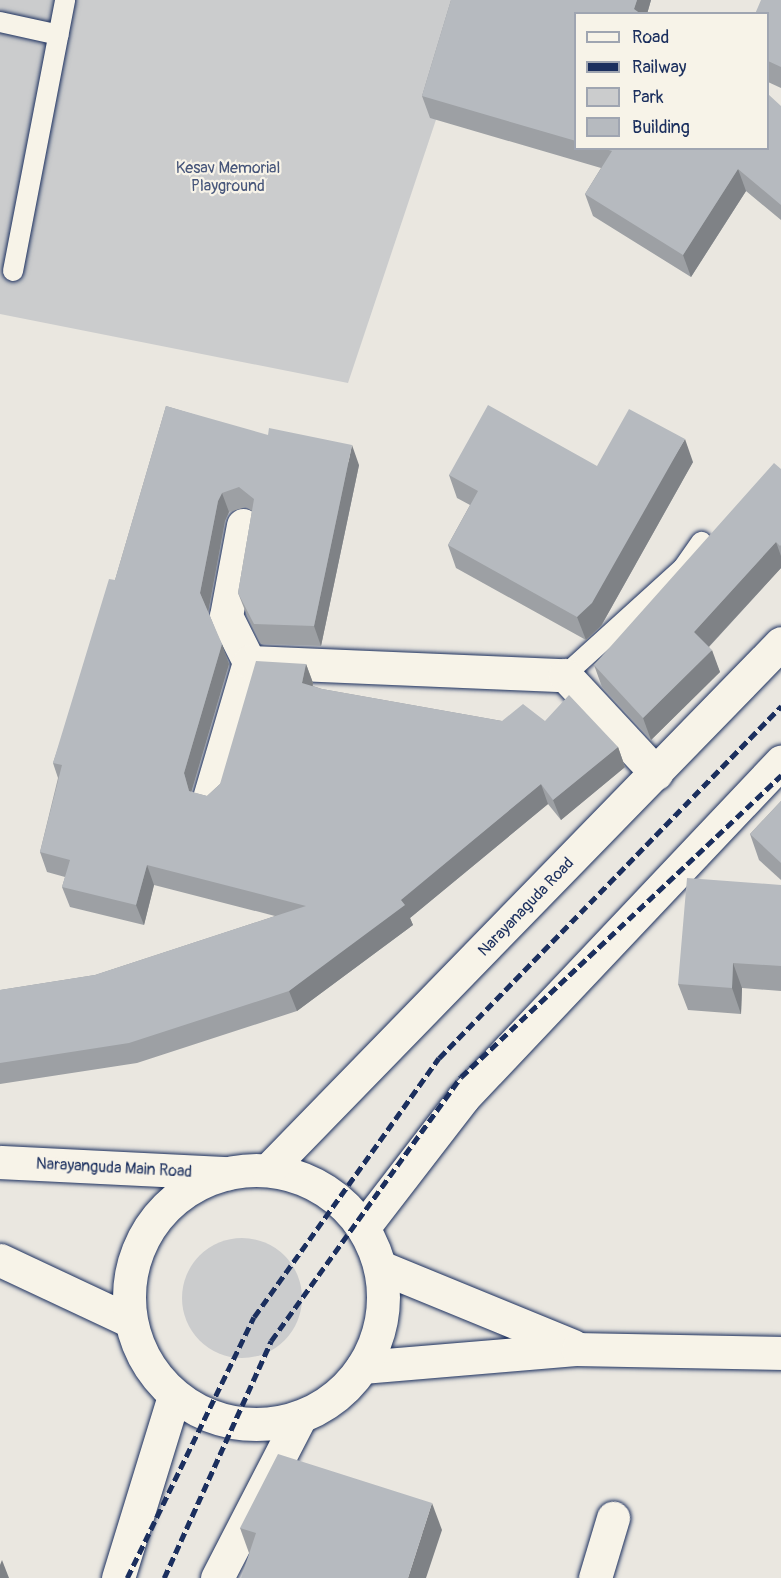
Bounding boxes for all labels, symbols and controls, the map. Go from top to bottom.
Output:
legend [574,12,769,150]
text: Road [632,26,669,49]
text: Railway [632,56,687,79]
text: Park [632,86,664,109]
text: Building [632,116,690,139]
park label: Kesav Memorial Playground [176,158,280,196]
street label: Narayanaguda Road [474,854,578,960]
street label: Narayanguda Main Road [35,1154,193,1182]

